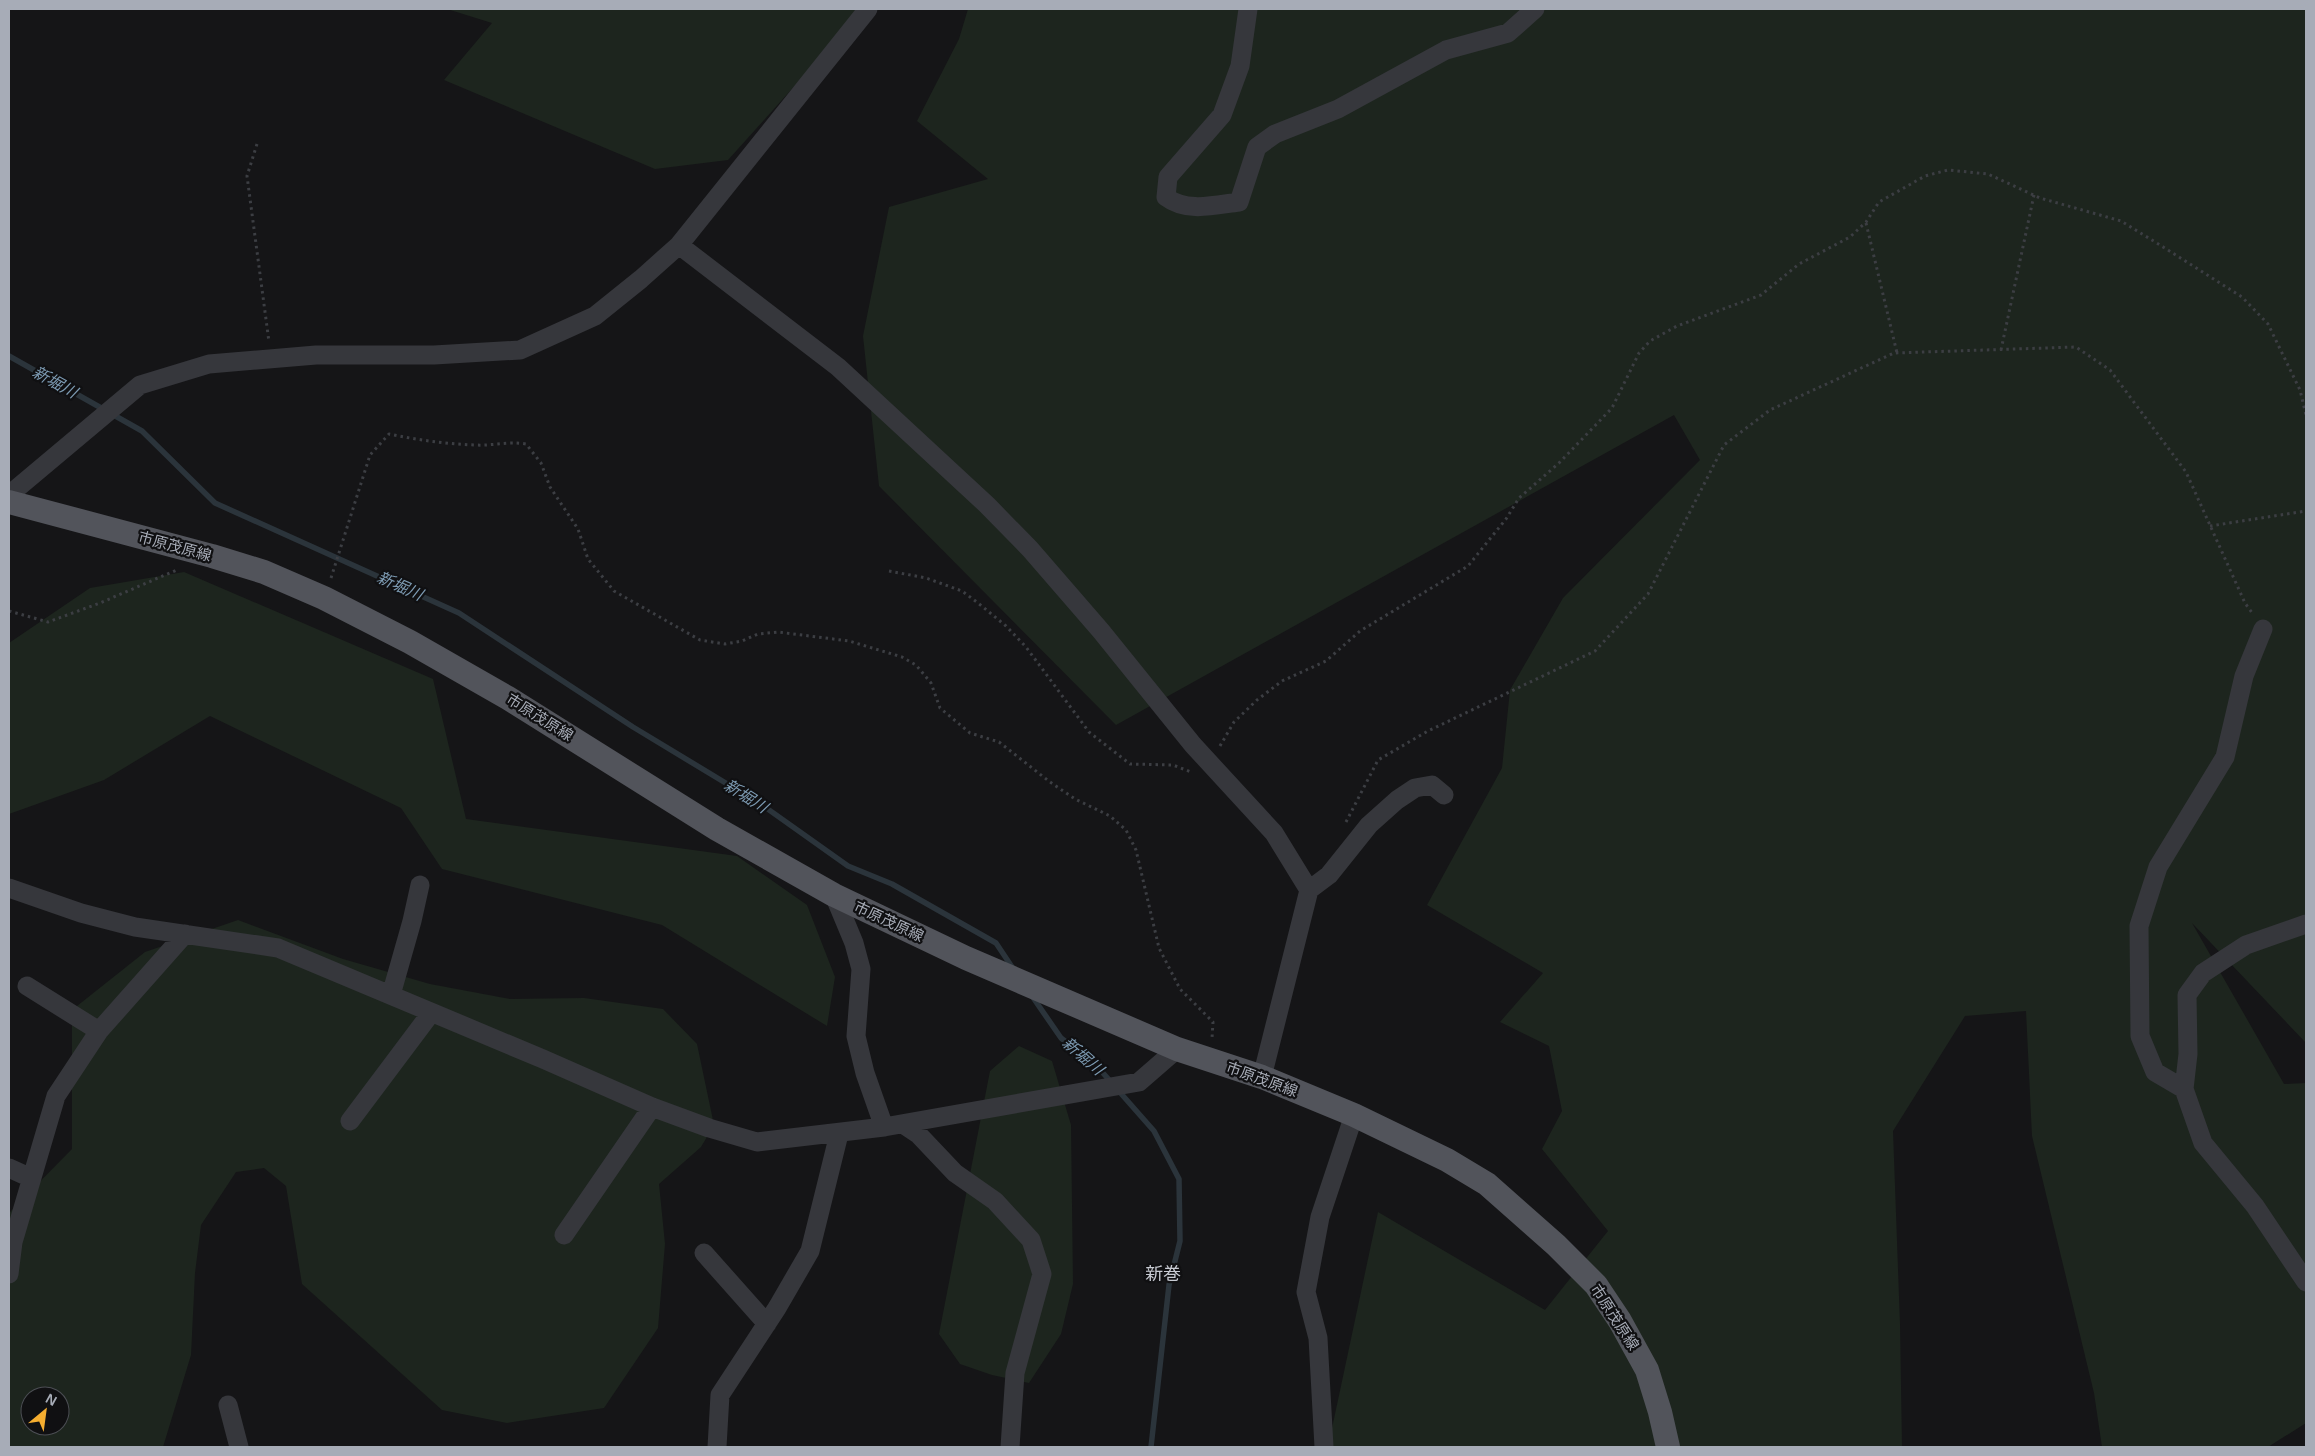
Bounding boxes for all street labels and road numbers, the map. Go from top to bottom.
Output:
street label: 市原茂原線 [137,528,213,564]
street label: 市原茂原線 [504,690,576,744]
street label: 市原茂原線 [851,897,927,945]
street label: 市原茂原線 [1224,1058,1300,1100]
street label: 市原茂原線 [1587,1281,1643,1353]

